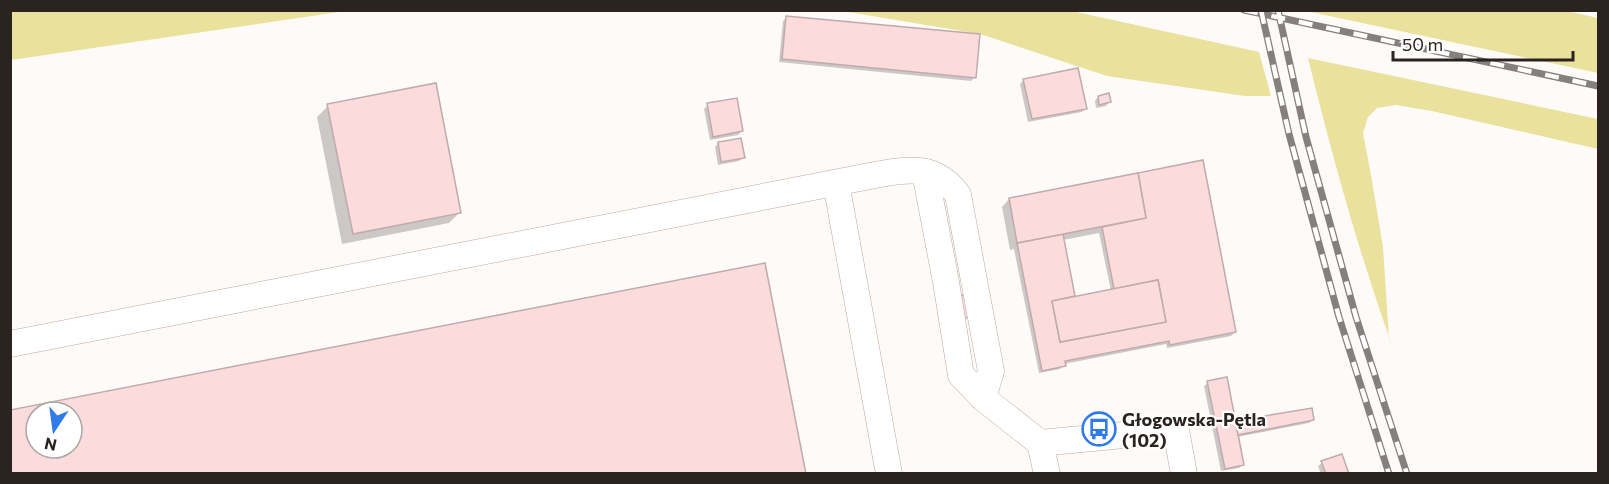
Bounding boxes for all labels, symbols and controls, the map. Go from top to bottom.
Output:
scale bar [1393,24,1573,62]
text: 50 m [1402,33,1443,55]
north arrow [24,400,84,460]
place label: Głogowska-Pętla (102) [1122,408,1266,451]
bus stop icon: Głogowska-Pętla (102) [1081,411,1117,447]
text: N [43,434,58,456]

